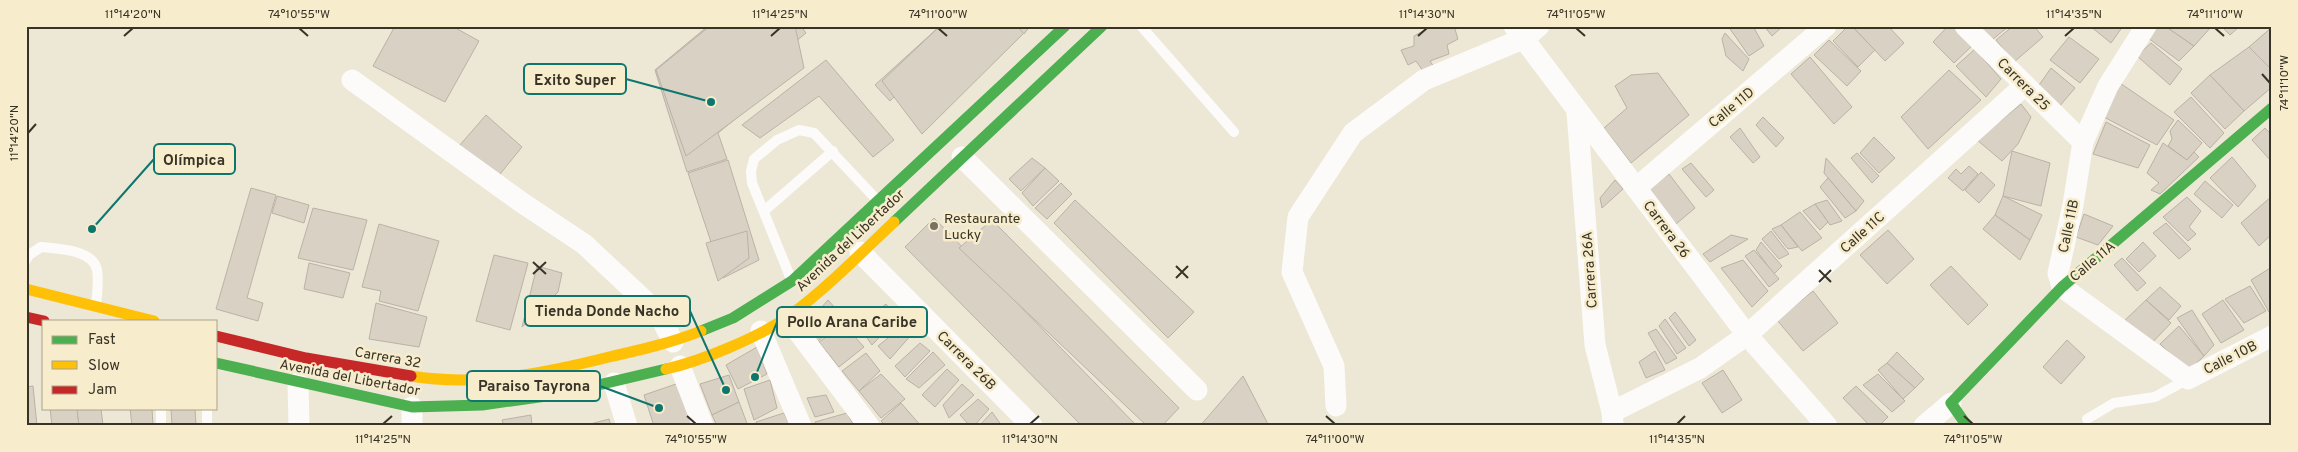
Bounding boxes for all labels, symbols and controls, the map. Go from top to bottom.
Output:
text: 11°14'20"N [105,7,161,23]
text: 74°10'55"W [268,7,330,23]
text: 11°14'25"N [752,7,808,23]
text: 74°11'00"W [908,7,968,23]
text: 11°14'30"N [1399,7,1455,23]
text: 74°11'05"W [1546,7,1606,23]
text: 11°14'35"N [2046,7,2102,23]
text: 74°11'10"W [2187,7,2243,23]
street label: Carrera 25 [1993,55,2053,115]
text: 74°11'10"W [2277,55,2293,111]
callout: Exito Super [524,64,626,94]
text: Exito Super [534,72,617,91]
street label: Calle 11D [1706,84,1758,132]
text: 11°14'20"N [7,105,23,161]
callout: Olímpica [154,144,235,174]
text: Olímpica [163,152,225,171]
street label: Avenida del Libertador [793,186,909,296]
street label: Carrera 26 [1639,198,1693,262]
street label: Calle 11B [2056,198,2083,255]
street label: Calle 11C [1837,209,1889,258]
place label: Restaurante Lucky [944,211,1020,244]
marker: Restaurante Lucky [928,220,940,232]
street label: Carrera 26A [1579,231,1602,309]
street label: Calle 11A [2067,238,2119,286]
callout: Tienda Donde Nacho [525,296,690,326]
text: Tienda Donde Nacho [535,303,679,322]
callout: Pollo Arana Caribe [777,307,927,337]
text: Pollo Arana Caribe [787,314,917,333]
legend [42,320,218,410]
street label: Carrera 26B [933,328,999,394]
text: Fast [88,331,116,350]
street label: Calle 10B [2201,338,2260,379]
street label: Carrera 32 [353,344,422,373]
text: Slow [88,357,120,376]
street label: Avenida del Libertador [278,357,422,401]
callout: Paraiso Tayrona [467,371,600,401]
text: Paraiso Tayrona [478,378,590,397]
text: Jam [88,381,117,400]
text: 11°14'25"N [355,432,411,448]
text: 74°10'55"W [665,432,727,448]
text: 11°14'30"N [1002,432,1058,448]
text: 74°11'00"W [1305,432,1365,448]
text: 11°14'35"N [1649,432,1705,448]
text: 74°11'05"W [1943,432,2003,448]

